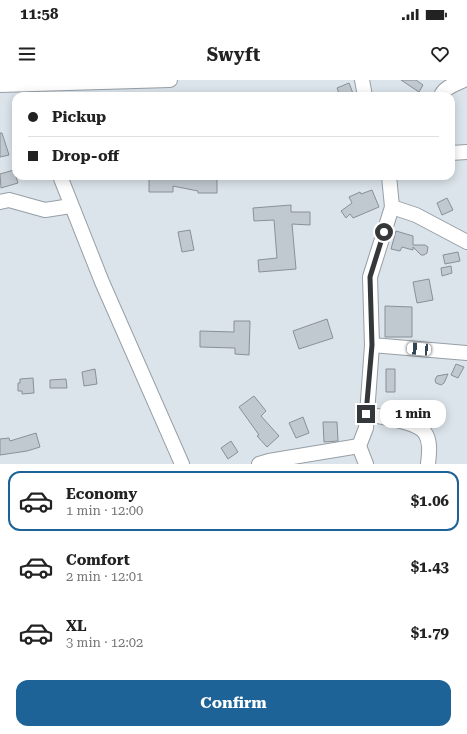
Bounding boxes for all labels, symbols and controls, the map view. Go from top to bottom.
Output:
text: 11:58 [20,5,58,23]
icon: menu [16,43,38,65]
icon: heart [429,43,451,65]
text: Swyft [207,44,260,65]
text: Pickup [52,108,106,126]
text: Drop-off [52,147,119,165]
route start [375,223,393,241]
car [407,342,431,356]
callout: 1 min [380,400,446,428]
route end [357,405,375,423]
text: 1 min [395,406,431,421]
icon: car [18,483,54,519]
text: Economy [66,485,137,503]
text: $1.06 [411,492,449,510]
text: 1 min · 12:00 [66,503,143,518]
icon: car [18,549,54,585]
text: Comfort [66,551,130,569]
text: $1.43 [411,558,449,576]
text: 2 min · 12:01 [66,569,143,584]
icon: car [18,615,54,651]
text: XL [66,617,87,635]
text: $1.79 [411,624,449,642]
text: 3 min · 12:02 [66,635,143,650]
button: Confirm [16,680,451,726]

